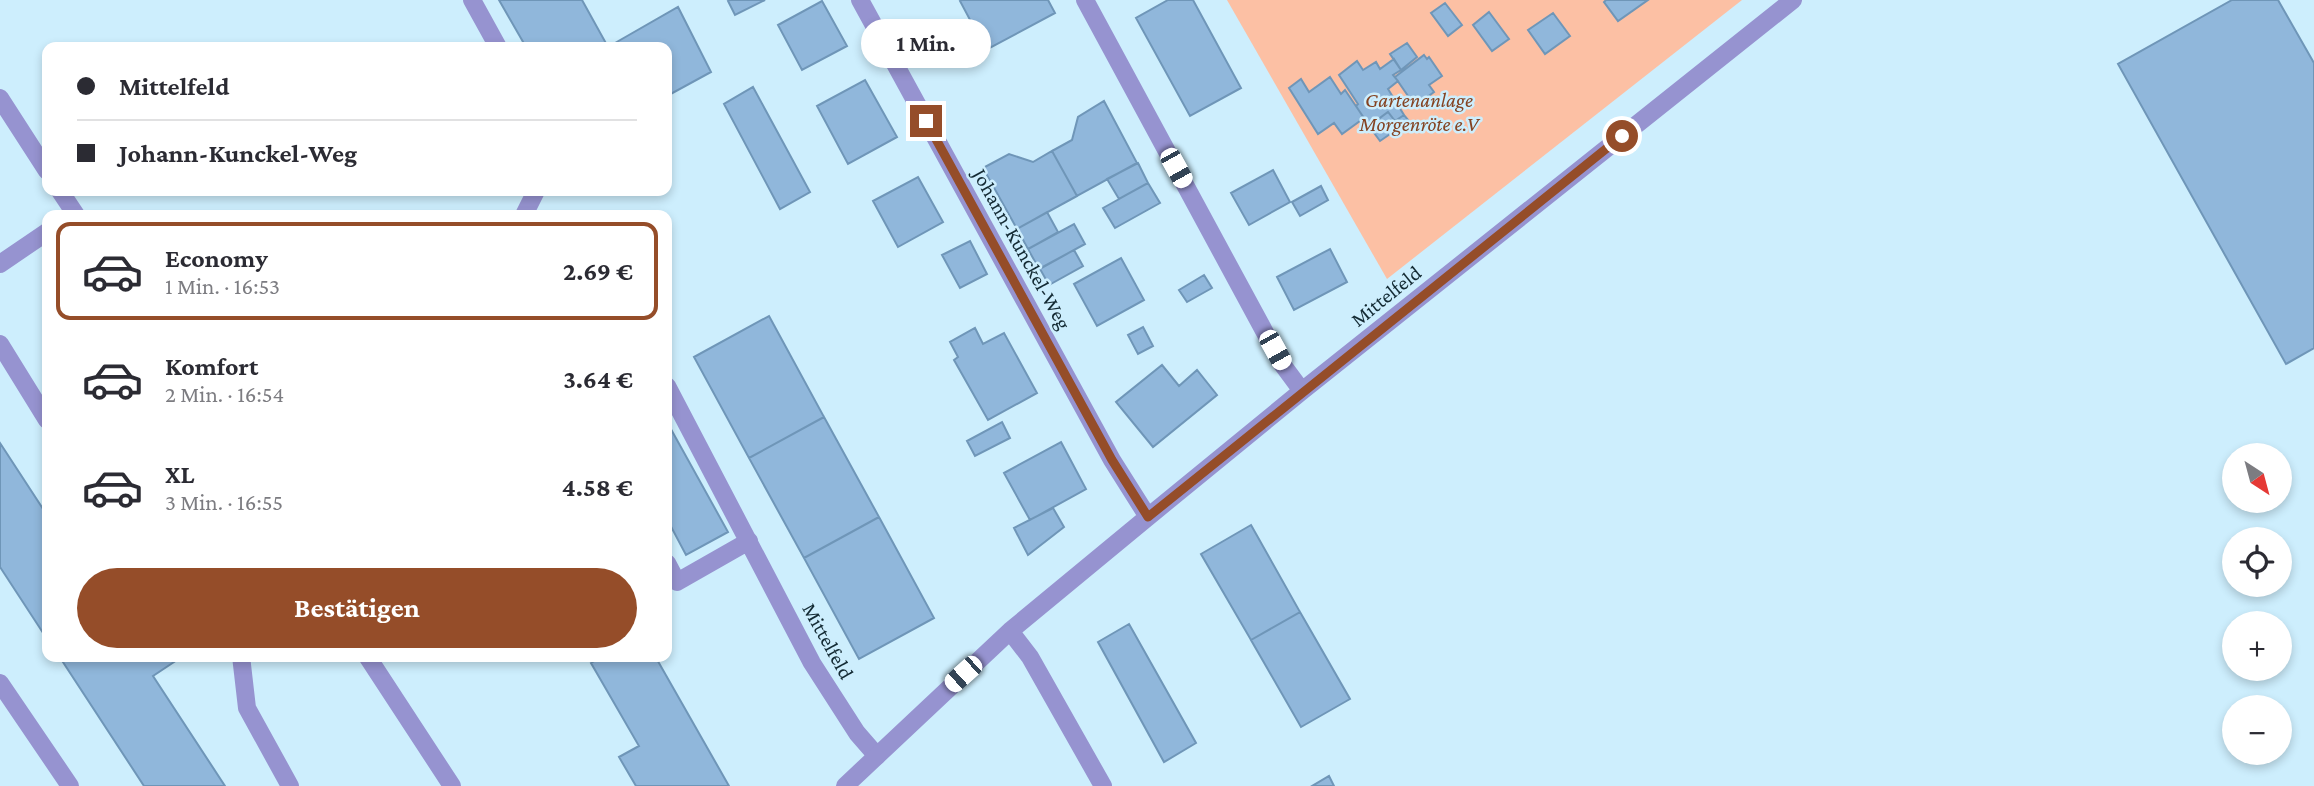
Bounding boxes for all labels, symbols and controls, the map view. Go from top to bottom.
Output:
callout: 1 Min. [861,19,991,68]
text: 1 Min. [896,30,956,56]
text: Mittelfeld [119,72,229,101]
park label: Gartenanlage Morgenröte e.V [1358,88,1481,136]
route end [910,105,942,137]
route start [1606,120,1638,152]
text: Johann-Kunckel-Weg [119,139,357,168]
car [1157,145,1196,191]
street label: Johann-Kunckel-Weg [967,163,1076,334]
icon: car [81,240,144,303]
text: Economy [165,244,268,273]
text: 2.69 € [563,257,633,286]
street label: Mittelfeld [1346,260,1426,332]
text: 1 Min. · 16:53 [165,273,280,299]
car [1256,327,1295,373]
icon: car [81,348,144,411]
text: Komfort [165,352,258,381]
text: 3.64 € [563,365,633,394]
text: 2 Min. · 16:54 [165,381,284,407]
north arrow [2222,443,2292,513]
map controls [2222,443,2292,765]
icon: car [81,456,144,519]
text: XL [165,460,194,489]
text: 4.58 € [562,473,633,502]
text: 3 Min. · 16:55 [165,489,283,515]
button: locate [2222,527,2292,597]
button: Bestätigen [77,568,637,648]
street label: Mittelfeld [797,599,859,683]
button: + [2222,611,2292,681]
car [941,652,986,696]
button: − [2222,695,2292,765]

